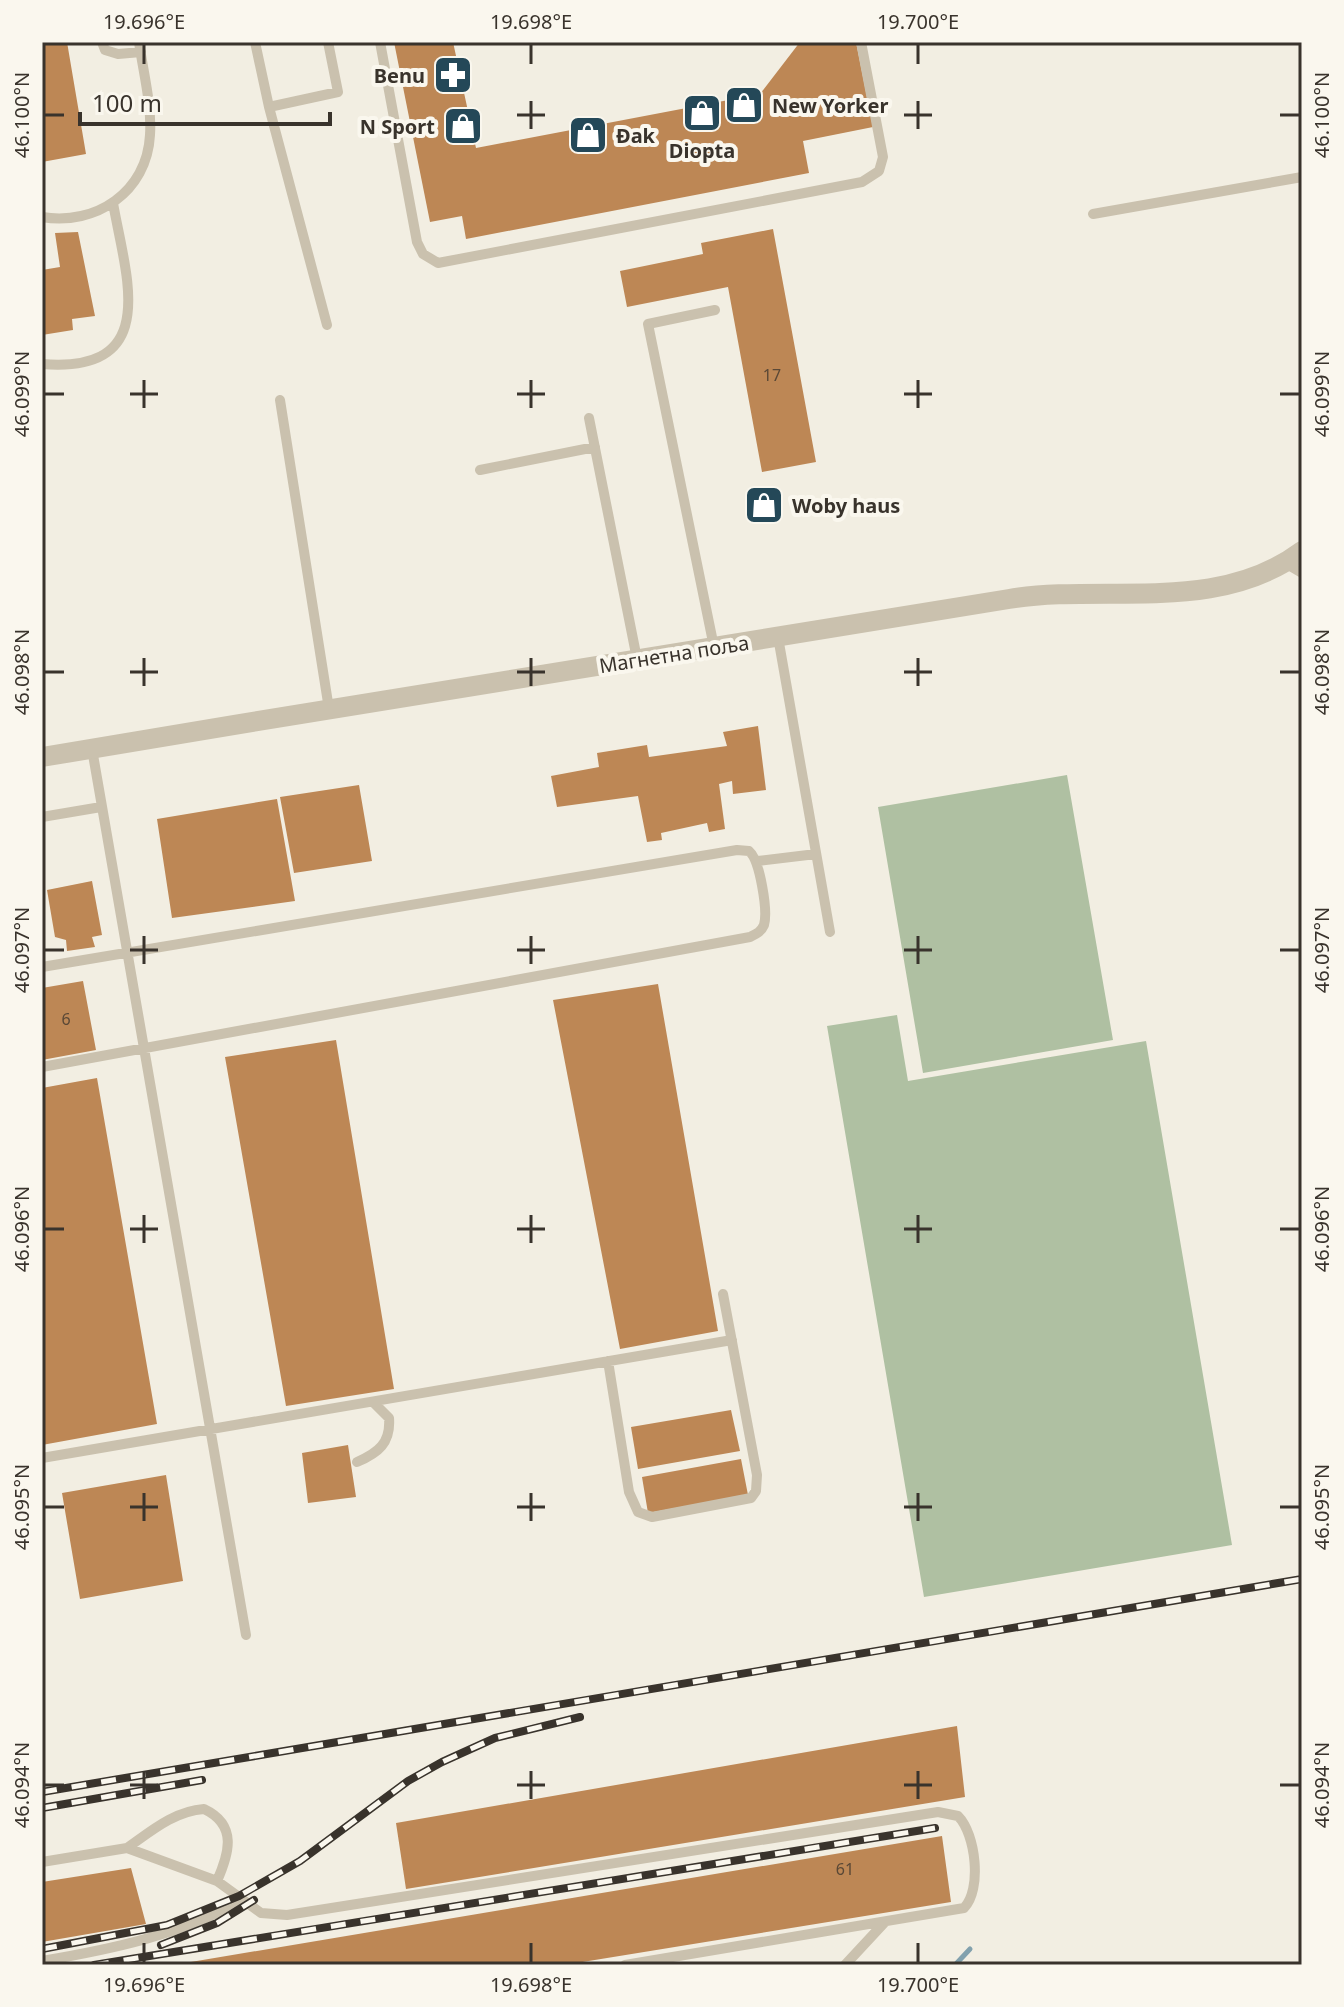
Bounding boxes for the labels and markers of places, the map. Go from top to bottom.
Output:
pharmacy icon: Benu [432,54,474,96]
place label: Benu [374,62,425,89]
shop icon: New Yorker [723,84,765,126]
shop icon: Diopta [681,92,723,134]
place label: New Yorker [772,92,888,119]
shop icon: N Sport [442,105,484,147]
place label: N Sport [360,113,435,140]
shop icon: Đak [567,114,609,156]
place label: Đak [616,122,656,149]
place label: Diopta [669,137,735,164]
shop icon: Woby haus [743,484,785,526]
place label: Woby haus [792,492,900,519]

